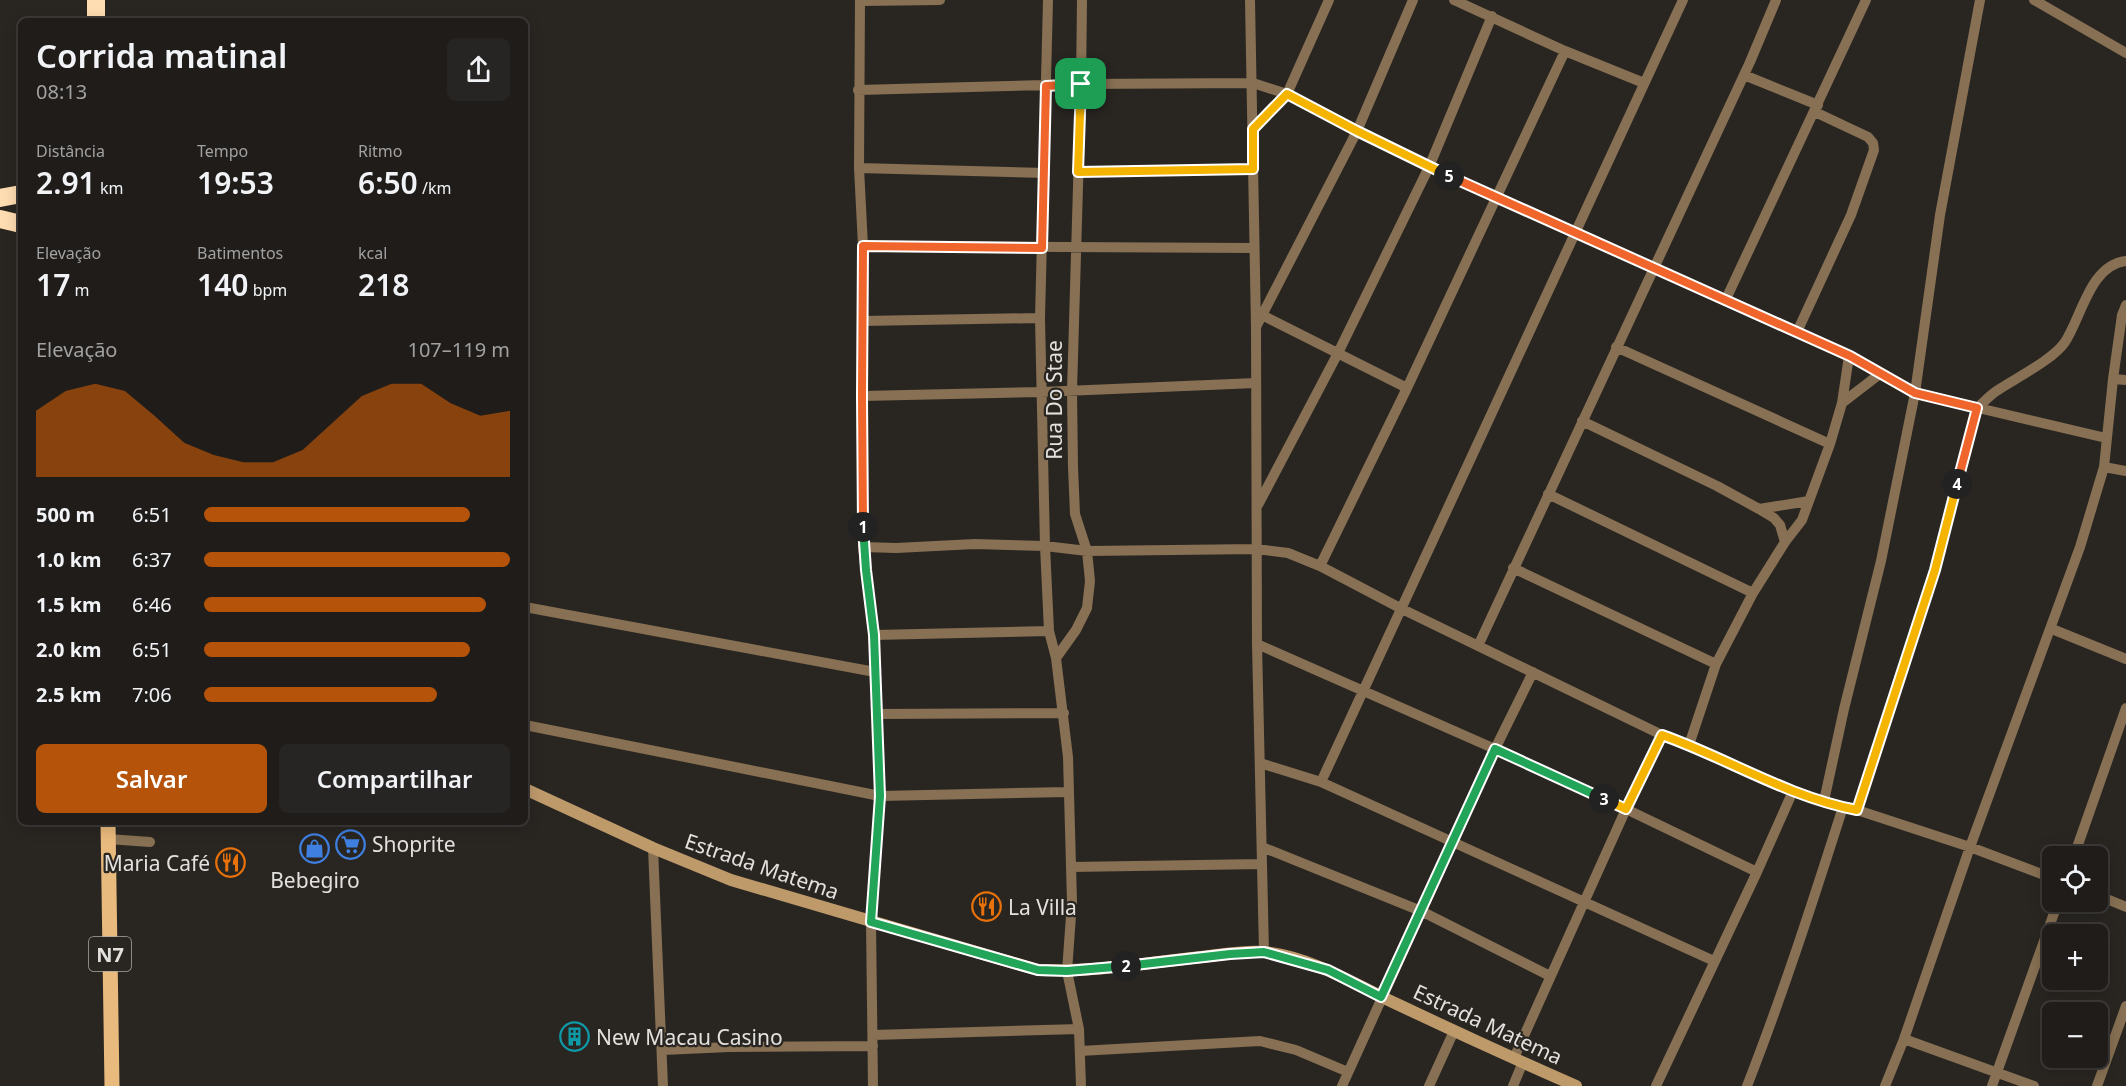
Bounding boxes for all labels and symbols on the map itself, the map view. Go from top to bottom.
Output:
pin [1055,58,1106,109]
pin: 5 [1434,161,1464,191]
street label: Rua Do Stae [1040,340,1068,460]
pin: 4 [1942,469,1972,499]
pin: 1 [848,512,878,542]
pin: 3 [1589,784,1619,814]
street label: Estrada Matema [681,827,843,905]
supermarket icon: Shoprite [335,828,367,860]
place label: Shoprite [372,830,456,858]
shop icon: Bebegiro [299,833,331,865]
restaurant icon: Maria Café [215,847,247,879]
place label: Maria Café [104,849,210,877]
place label: Bebegiro [270,866,360,894]
restaurant icon: La Villa [971,891,1003,923]
place label: La Villa [1008,893,1077,921]
road number: N7 [89,937,131,971]
pin: 2 [1111,951,1141,981]
street label: Estrada Matema [1409,977,1567,1071]
building icon: New Macau Casino [559,1021,591,1053]
place label: New Macau Casino [596,1023,783,1051]

